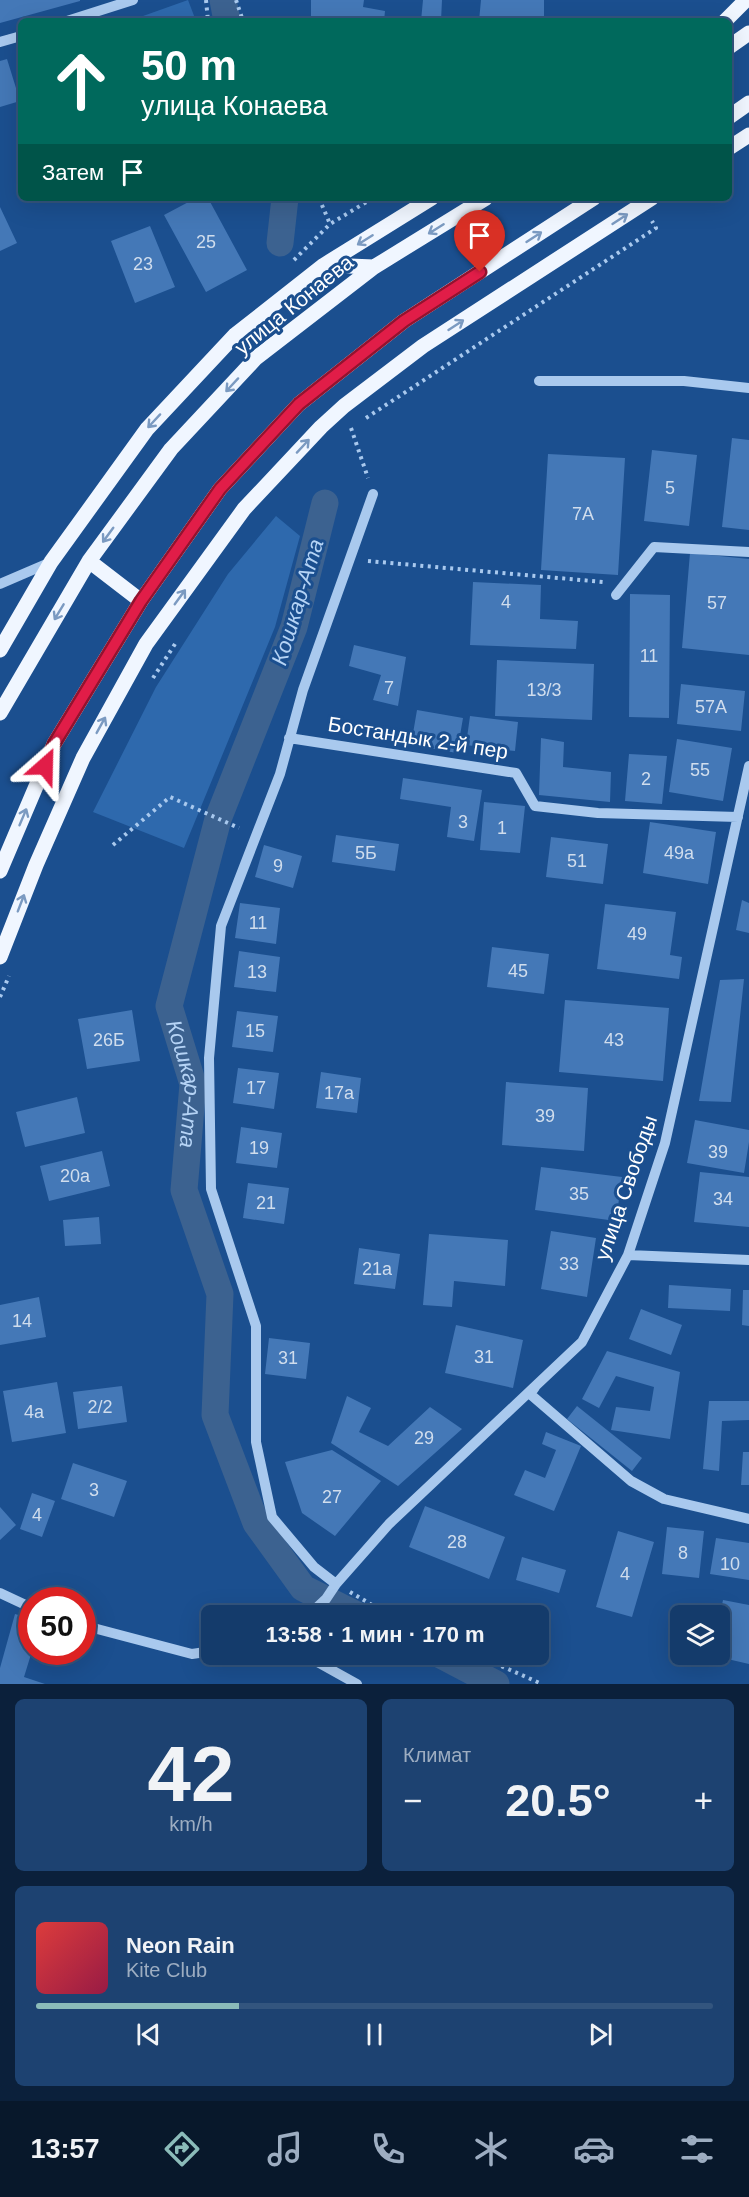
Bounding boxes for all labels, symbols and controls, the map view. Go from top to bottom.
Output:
icon: ahead [42,42,120,120]
text: 50 m [141,42,237,89]
text: улица Конаева [141,91,327,121]
icon: arrive [116,156,149,189]
text: Затем [42,160,104,185]
pin [454,210,505,272]
one-way arrow [611,213,627,225]
icon: arrive [463,219,496,252]
one-way arrow [428,222,445,235]
one-way arrow [525,231,542,243]
house number: 25 [196,232,216,252]
one-way arrow [357,234,374,246]
street label: улица Конаева [230,250,358,359]
house number: 23 [133,254,153,274]
one-way arrow [447,319,464,331]
one-way arrow [225,377,239,392]
one-way arrow [148,413,162,428]
one-way arrow [296,438,310,453]
house number: 5 [665,478,675,498]
house number: 7А [572,504,594,524]
one-way arrow [102,527,115,543]
water label: Кошкар-Ата [266,536,329,668]
one-way arrow [174,589,187,605]
house number: 4 [501,592,511,612]
house number: 57 [707,593,727,613]
one-way arrow [53,603,65,620]
house number: 11 [640,646,658,666]
house number: 7 [384,678,394,698]
house number: 13/3 [526,680,562,700]
house number: 57А [695,697,727,717]
street label: Бостандык 2-й пер [326,712,510,763]
one-way arrow [95,717,107,734]
position arrow [13,734,77,798]
house number: 55 [690,760,710,780]
house number: 2 [641,769,651,789]
one-way arrow [17,809,29,827]
house number: 3 [458,812,468,832]
house number: 1 [497,818,507,838]
house number: 5Б [355,843,377,863]
house number: 49а [664,843,695,863]
house number: 51 [567,851,587,871]
house number: 9 [273,856,283,876]
one-way arrow [16,894,27,913]
house number: 11 [249,913,267,933]
house number: 49 [627,924,647,944]
house number: 45 [508,961,528,981]
house number: 13 [247,962,267,982]
water label: Кошкар-Ата [161,1017,205,1149]
house number: 15 [245,1021,265,1041]
house number: 26Б [93,1030,125,1050]
house number: 43 [604,1030,624,1050]
house number: 17 [246,1078,266,1098]
house number: 17а [324,1083,355,1103]
house number: 39 [535,1106,555,1126]
street label: улица Свободы [590,1112,661,1263]
house number: 19 [249,1138,269,1158]
house number: 39 [708,1142,728,1162]
house number: 20а [60,1166,91,1186]
house number: 35 [569,1184,589,1204]
house number: 34 [713,1189,733,1209]
house number: 21 [256,1193,276,1213]
house number: 33 [559,1254,579,1274]
house number: 21а [362,1259,393,1279]
house number: 14 [12,1311,32,1331]
house number: 31 [474,1347,494,1367]
house number: 31 [278,1348,298,1368]
house number: 2/2 [87,1397,113,1417]
house number: 4а [24,1402,45,1422]
house number: 29 [414,1428,434,1448]
house number: 3 [89,1480,99,1500]
house number: 27 [322,1487,342,1507]
house number: 4 [32,1505,42,1525]
house number: 28 [447,1532,467,1552]
house number: 8 [678,1543,688,1563]
house number: 10 [720,1554,740,1574]
house number: 4 [620,1564,630,1584]
speed limit sign: 50 [18,1587,96,1665]
map controls [670,1605,730,1665]
button: layers [670,1605,730,1665]
text: 13:58 · 1 мин · 170 m [265,1622,485,1647]
text: 42 [148,1730,234,1818]
text: Климат [403,1744,471,1766]
text: 20.5° [505,1775,611,1826]
text: − [403,1782,422,1819]
text: + [694,1782,713,1819]
text: km/h [169,1813,213,1835]
text: Neon Rain [126,1933,235,1958]
text: Kite Club [126,1959,207,1981]
icon: previous [132,2018,165,2051]
icon: pause [358,2018,391,2051]
icon: next [584,2018,617,2051]
icon: directions [161,2128,203,2170]
icon: music [264,2128,306,2170]
icon: phone [367,2128,409,2170]
icon: climate [470,2128,512,2170]
icon: car [573,2128,615,2170]
icon: filters [676,2128,718,2170]
text: 13:57 [31,2134,100,2164]

